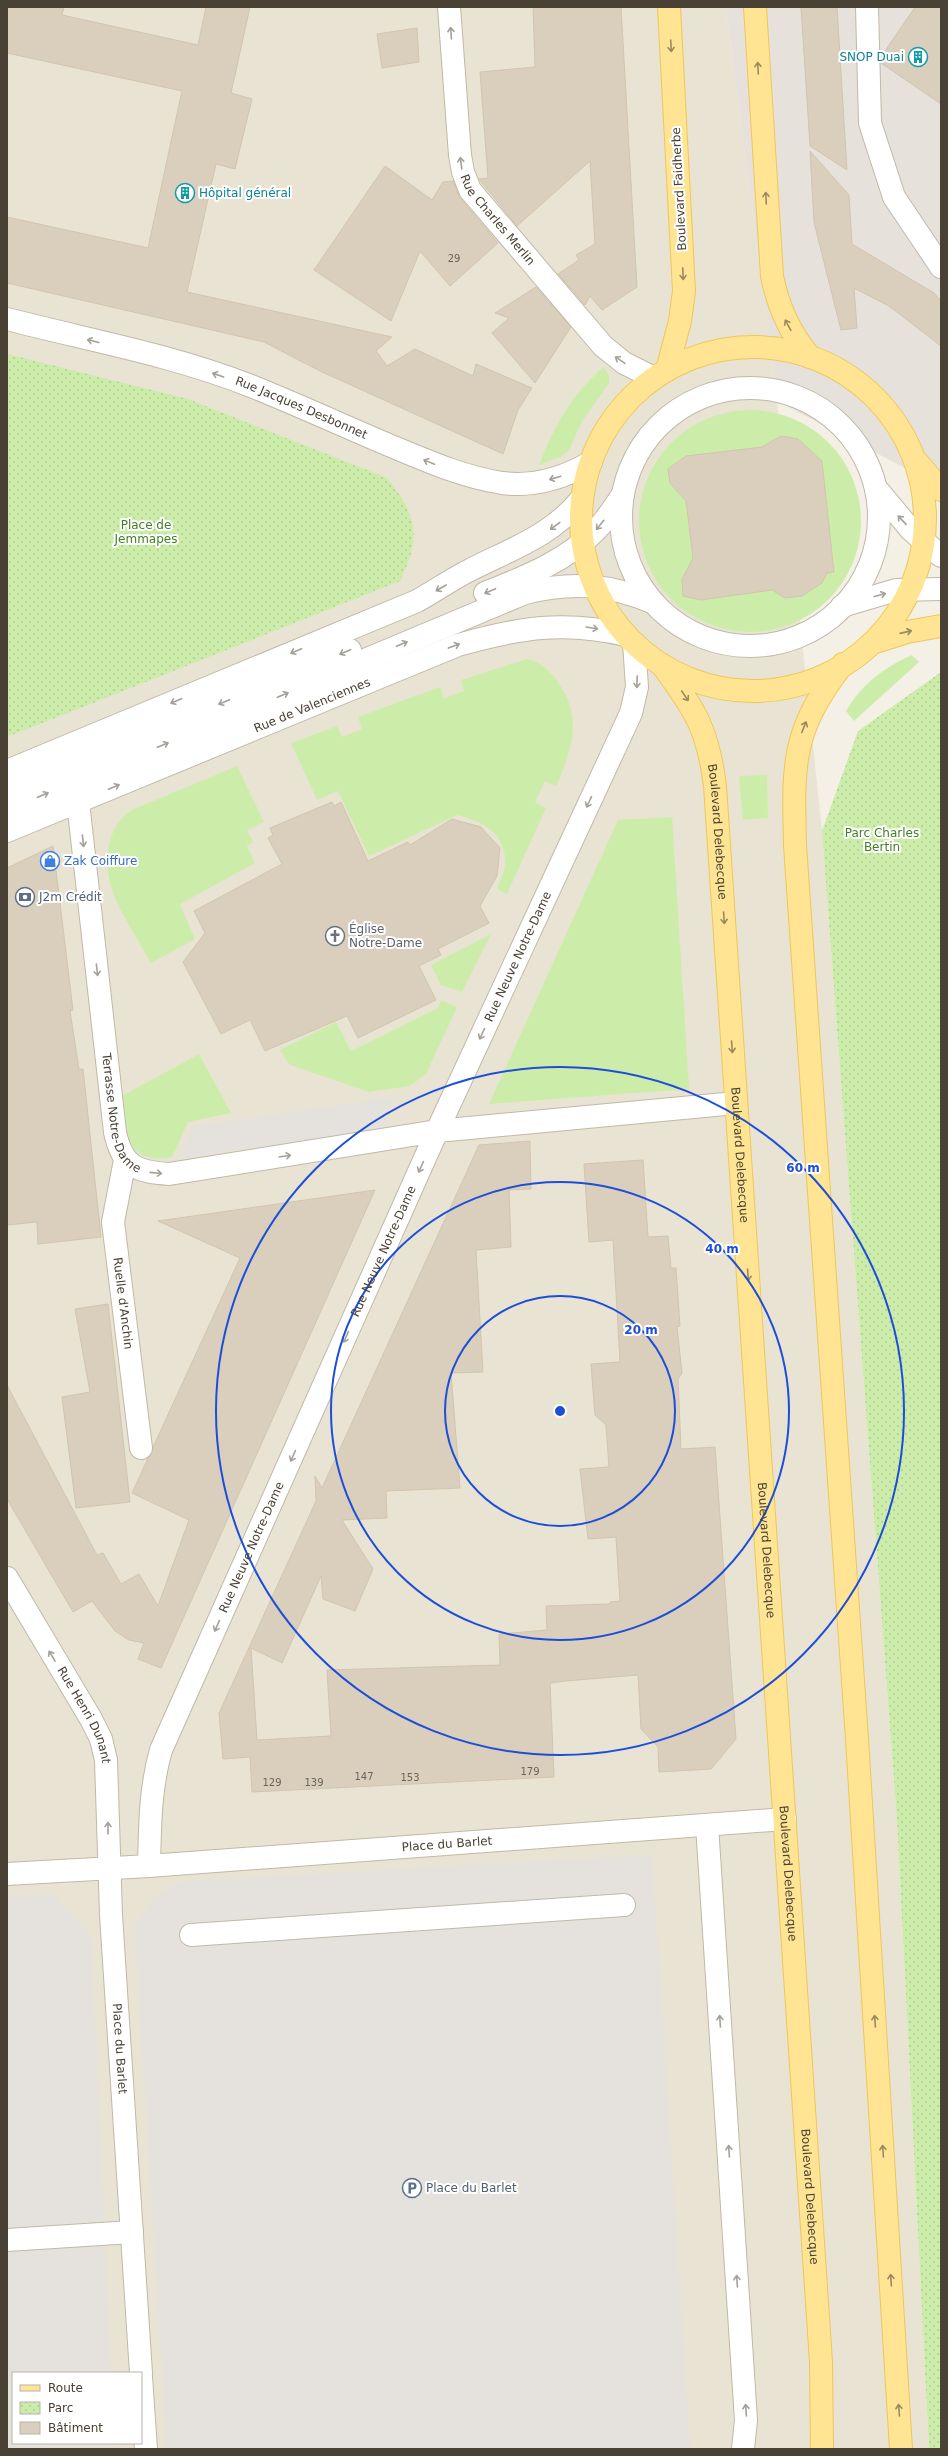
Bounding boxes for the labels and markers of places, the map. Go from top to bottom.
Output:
building icon: SNOP Duai [907,46,929,68]
place label: SNOP Duai [839,50,904,64]
building icon: Hôpital général [174,182,196,204]
place label: Hôpital général [199,186,291,200]
shop icon: Zak Coiffure [39,850,61,872]
place label: Zak Coiffure [64,854,137,868]
bank icon: J2m Crédit [14,886,36,908]
place label: J2m Crédit [38,890,102,904]
place label: Église Notre-Dame [349,921,422,950]
church icon: Église Notre-Dame [324,925,346,947]
centre of rings [553,1404,567,1418]
parking icon: Place du Barlet [401,2177,423,2199]
place label: Place du Barlet [426,2181,517,2195]

